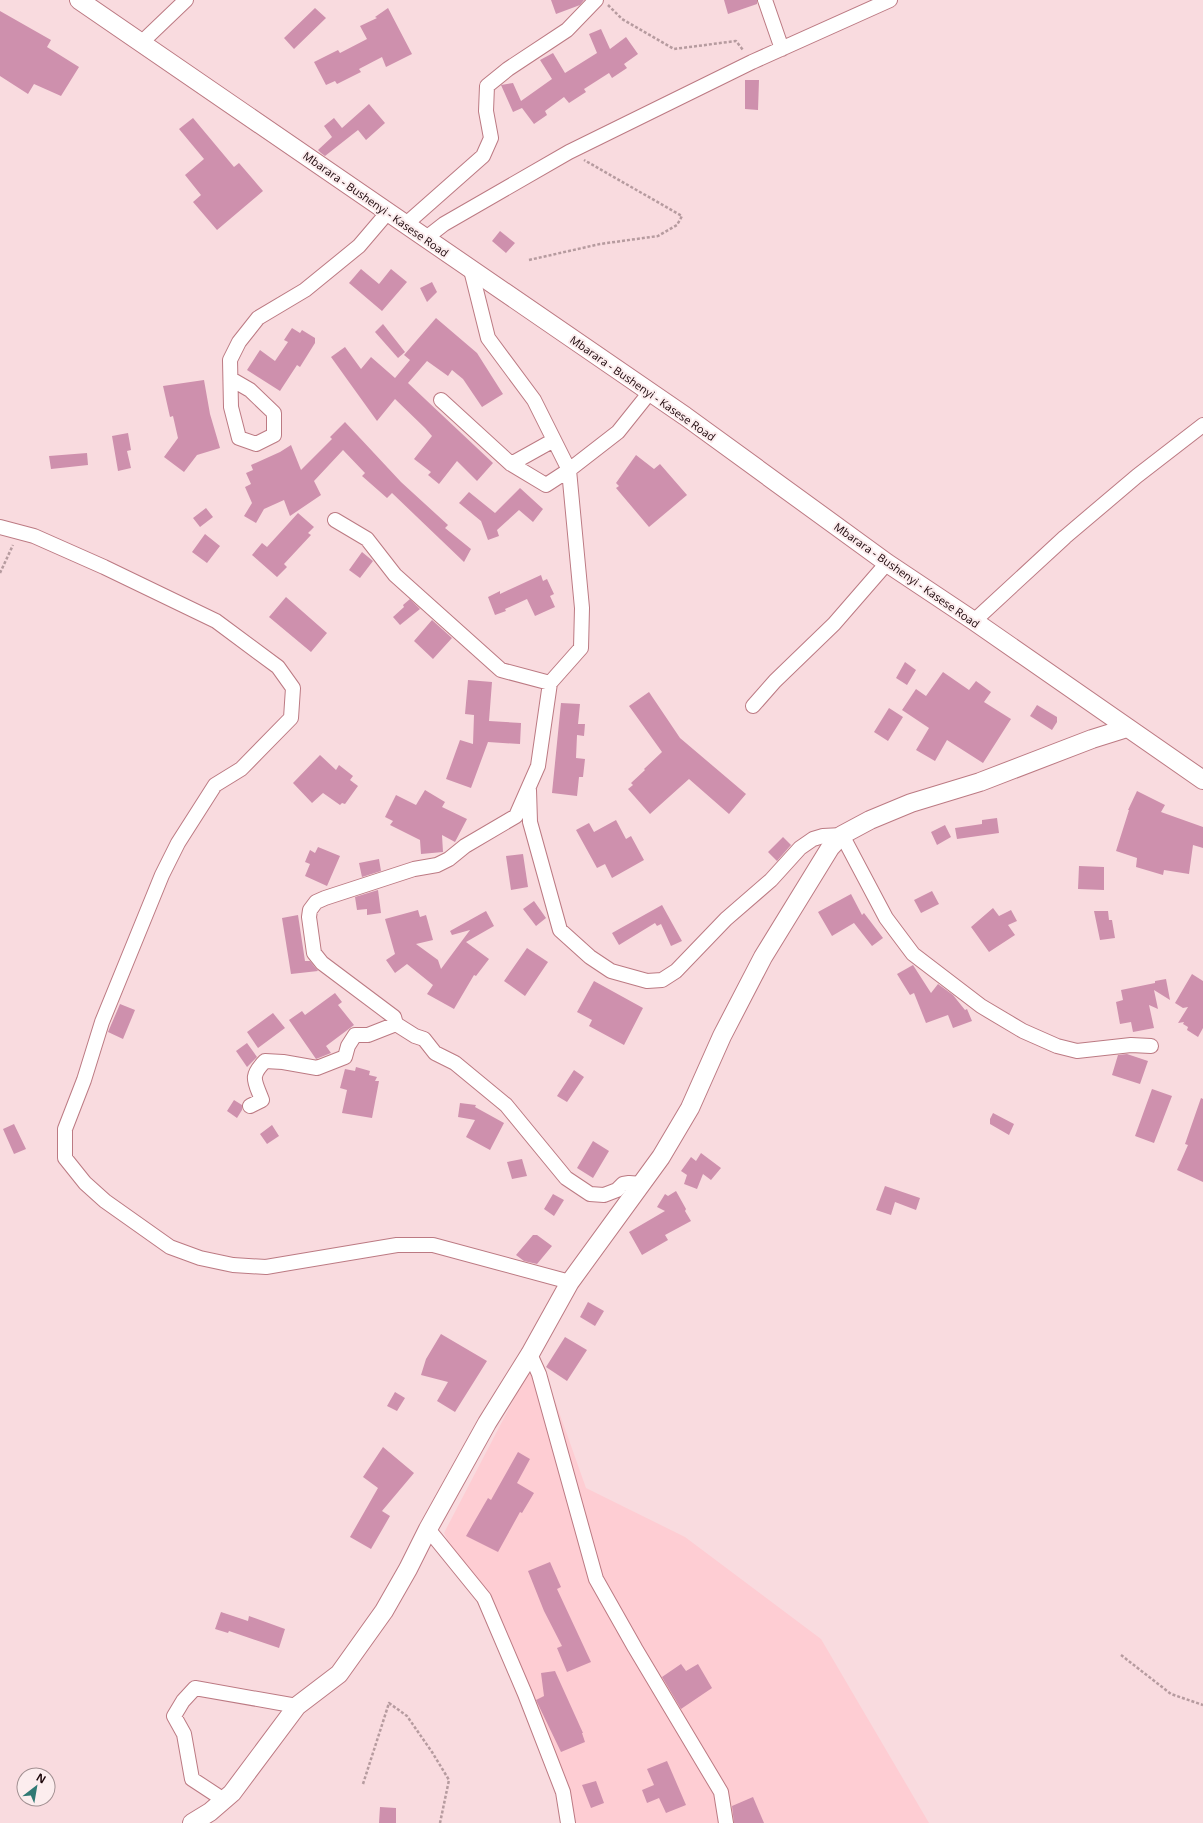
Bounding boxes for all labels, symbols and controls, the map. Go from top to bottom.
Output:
street label: Mbarara - Bushenyi - Kasese Road [300,148,452,260]
street label: Mbarara - Bushenyi - Kasese Road [567,332,719,444]
street label: Mbarara - Bushenyi - Kasese Road [831,519,983,631]
north arrow [16,1767,56,1807]
text: N [34,1769,49,1787]

